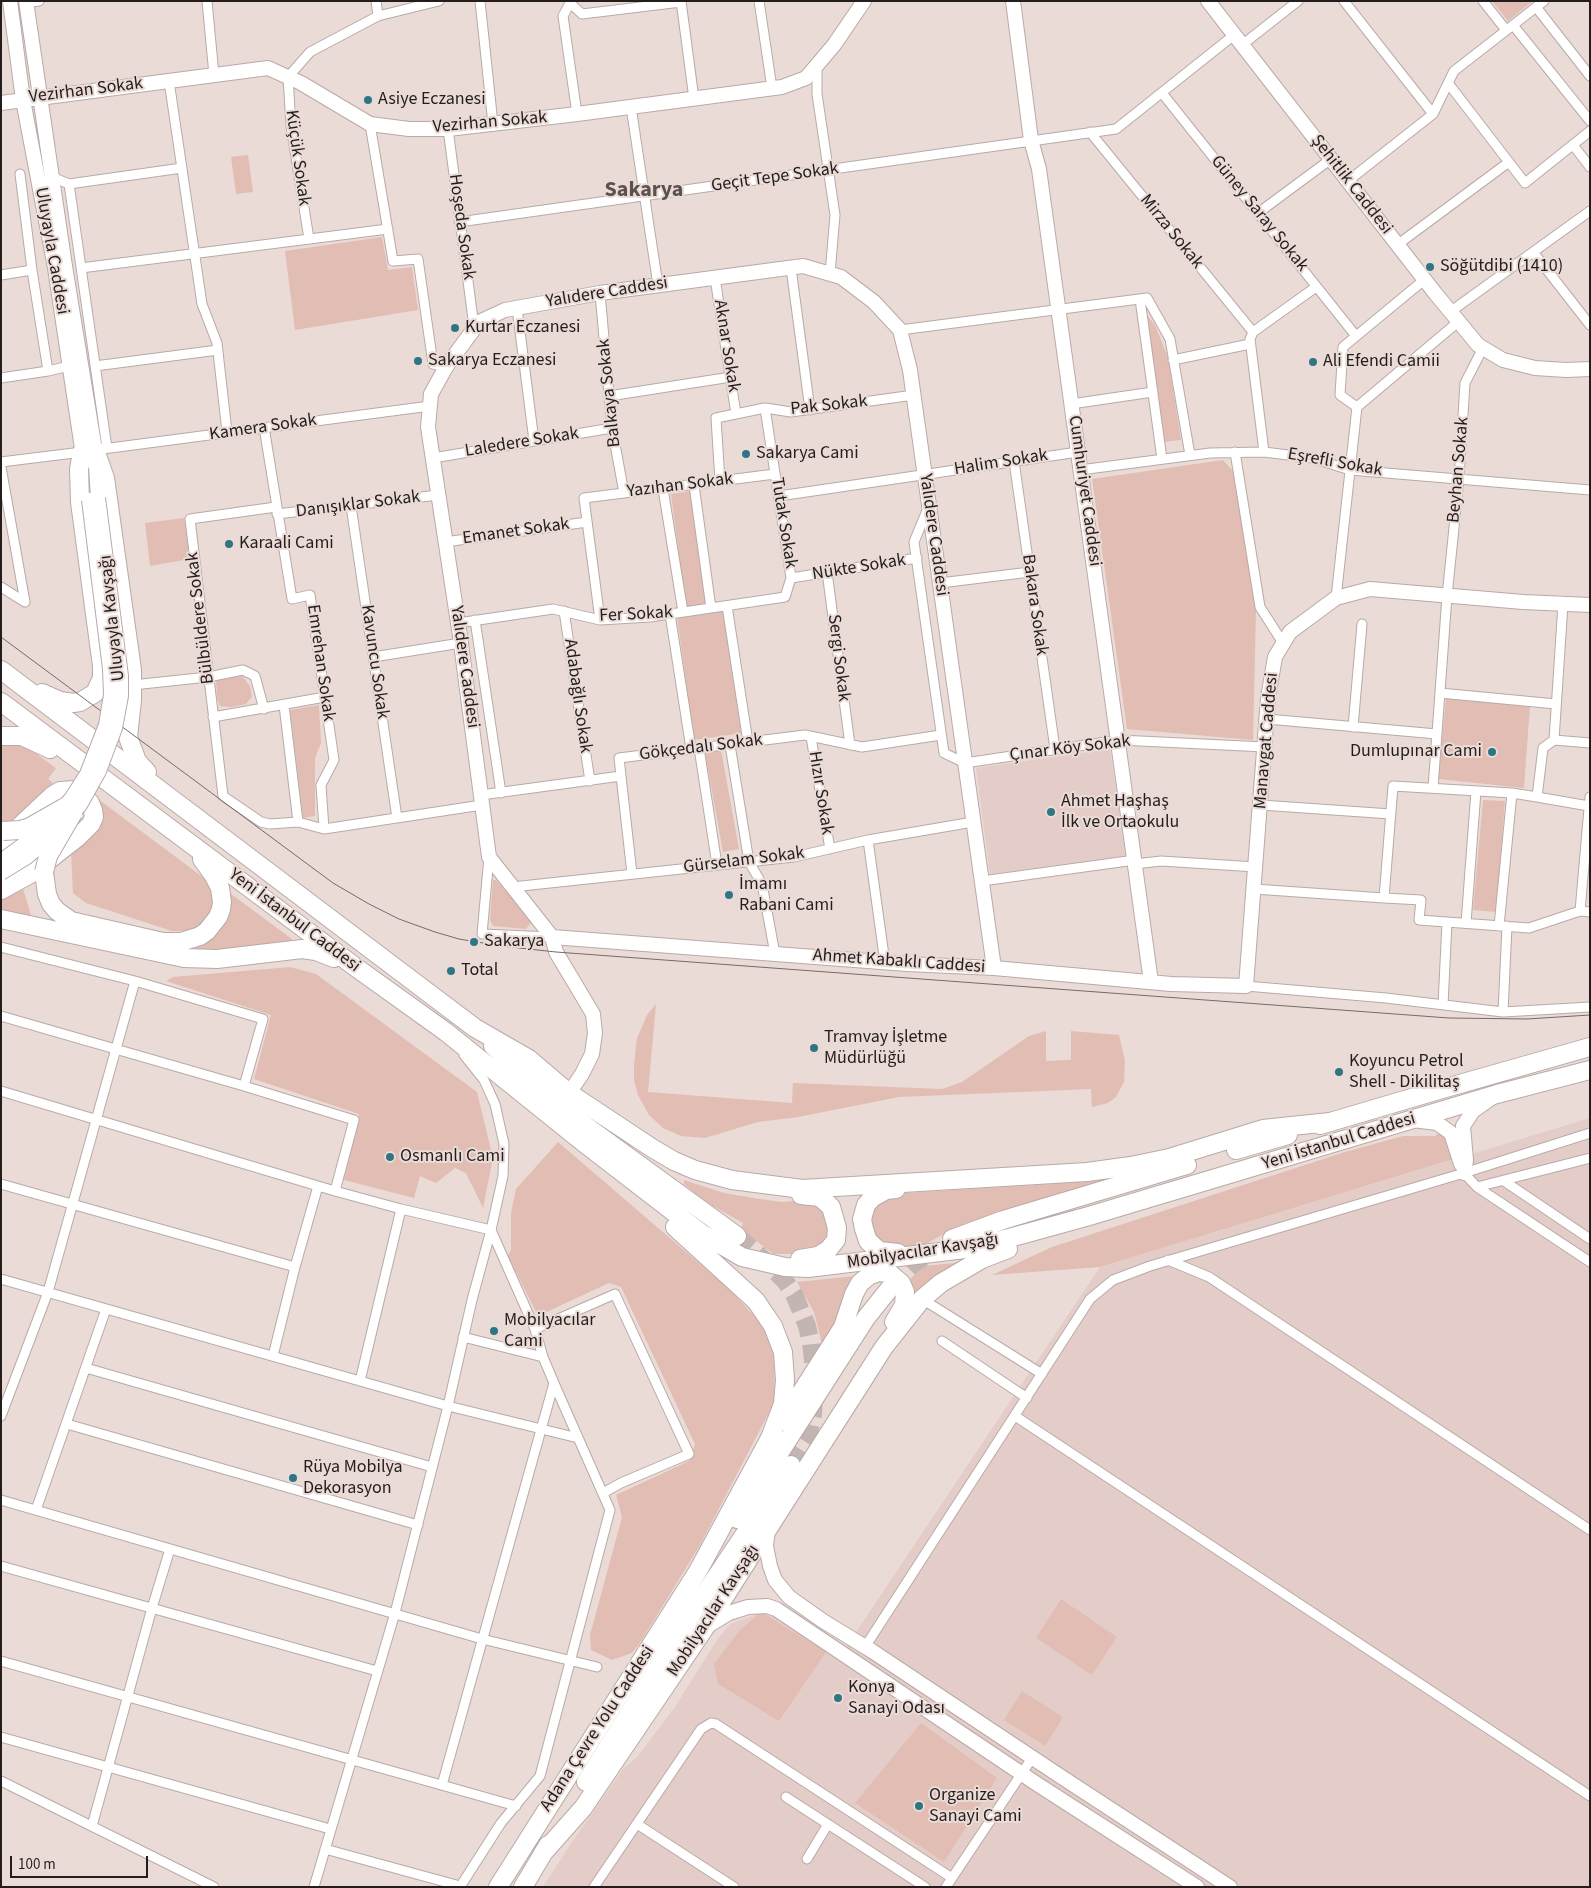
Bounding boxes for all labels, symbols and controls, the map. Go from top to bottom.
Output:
street label: Vezirhan Sokak [28,73,144,109]
place label: Asiye Eczanesi [378,89,486,111]
marker: Asiye Eczanesi [362,94,374,106]
street label: Vezirhan Sokak [432,107,548,139]
street label: Küçük Sokak [280,109,314,207]
street label: Şehitlik Caddesi [1305,131,1397,239]
street label: Güney Saray Sokak [1205,151,1313,277]
street label: Geçit Tepe Sokak [710,158,840,198]
street label: Hoşeda Sokak [443,173,479,281]
district label: Sakarya [605,178,683,204]
street label: Uluyayla Caddesi [29,186,73,316]
street label: Mirza Sokak [1134,190,1208,274]
place label: Söğütdibi (1410) [1440,256,1563,278]
marker: Söğütdibi (1410) [1424,261,1436,273]
street label: Yalıdere Caddesi [544,273,670,313]
street label: Aknar Sokak [708,298,744,394]
place label: Kurtar Eczanesi [465,317,580,339]
marker: Kurtar Eczanesi [449,322,461,334]
street label: Balkaya Sokak [594,338,626,448]
place label: Sakarya Eczanesi [428,350,556,372]
place label: Ali Efendi Camii [1323,351,1440,373]
marker: Sakarya Eczanesi [412,355,424,367]
marker: Ali Efendi Camii [1307,356,1319,368]
street label: Pak Sokak [790,391,868,421]
street label: Kamera Sokak [208,410,318,446]
street label: Cumhuriyet Caddesi [1063,414,1105,568]
street label: Beyhan Sokak [1444,416,1474,524]
street label: Laledere Sokak [464,423,580,463]
place label: Sakarya Cami [756,443,859,465]
street label: Eşrefli Sokak [1286,444,1384,482]
street label: Halim Sokak [953,445,1049,481]
marker: Sakarya Cami [740,448,752,460]
street label: Yazıhan Sokak [626,469,734,503]
street label: Yalıdere Caddesi [914,472,952,598]
street label: Tutak Sokak [765,476,801,570]
street label: Danışıklar Sokak [295,487,421,523]
street label: Emanet Sokak [461,514,571,550]
place label: Karaali Cami [239,533,334,555]
marker: Karaali Cami [223,538,235,550]
street label: Nükte Sokak [811,550,907,586]
street label: Bülbüldere Sokak [182,551,220,685]
street label: Bakara Sokak [1016,553,1052,657]
street label: Uluyayla Kavşağı [96,554,130,682]
street label: Fer Sokak [599,602,673,628]
street label: Emrehan Sokak [301,603,339,723]
street label: Kavuncu Sokak [355,603,393,721]
street label: Yalıdere Caddesi [445,604,483,730]
street label: Sergi Sokak [822,613,854,703]
street label: Adabağlı Sokak [558,637,596,755]
street label: Manavgat Caddesi [1250,672,1284,810]
street label: Gökçedalı Sokak [638,730,764,766]
street label: Çınar Köy Sokak [1008,731,1132,767]
place label: Dumlupınar Cami [1350,741,1482,763]
marker: Dumlupınar Cami [1486,746,1498,758]
street label: Hızır Sokak [803,750,837,836]
place label: Ahmet Haşhaş İlk ve Ortaokulu [1061,791,1179,834]
marker: Ahmet Haşhaş İlk ve Ortaokulu [1045,806,1057,818]
street label: Gürselam Sokak [682,843,806,879]
street label: Yeni İstanbul Caddesi [224,864,364,978]
place label: İmamı Rabani Cami [739,874,834,916]
marker: İmamı Rabani Cami [723,889,735,901]
place label: Sakarya [484,931,544,953]
marker: Sakarya [468,936,480,948]
street label: Ahmet Kabaklı Caddesi [812,945,986,979]
place label: Total [461,960,498,982]
marker: Total [445,965,457,977]
place label: Tramvay İşletme Müdürlüğü [824,1027,947,1070]
marker: Tramvay İşletme Müdürlüğü [808,1042,820,1054]
place label: Koyuncu Petrol Shell - Dikilitaş [1349,1051,1464,1094]
marker: Koyuncu Petrol Shell - Dikilitaş [1333,1066,1345,1078]
street label: Yeni İstanbul Caddesi [1260,1108,1418,1176]
place label: Osmanlı Cami [400,1146,505,1168]
marker: Osmanlı Cami [384,1151,396,1163]
street label: Mobilyacılar Kavşağı [846,1229,1000,1275]
place label: Mobilyacılar Cami [504,1310,595,1352]
marker: Mobilyacılar Cami [488,1325,500,1337]
place label: Rüya Mobilya Dekorasyon [303,1457,403,1500]
marker: Rüya Mobilya Dekorasyon [287,1472,299,1484]
street label: Mobilyacılar Kavşağı [663,1541,765,1681]
street label: Adana Çevre Yolu Caddesi [536,1642,660,1816]
place label: Konya Sanayi Odası [848,1677,945,1720]
marker: Konya Sanayi Odası [832,1692,844,1704]
place label: Organize Sanayi Cami [929,1785,1022,1828]
marker: Organize Sanayi Cami [913,1800,925,1812]
scale bar [12,1846,150,1878]
text: 100 m [18,1854,56,1875]

